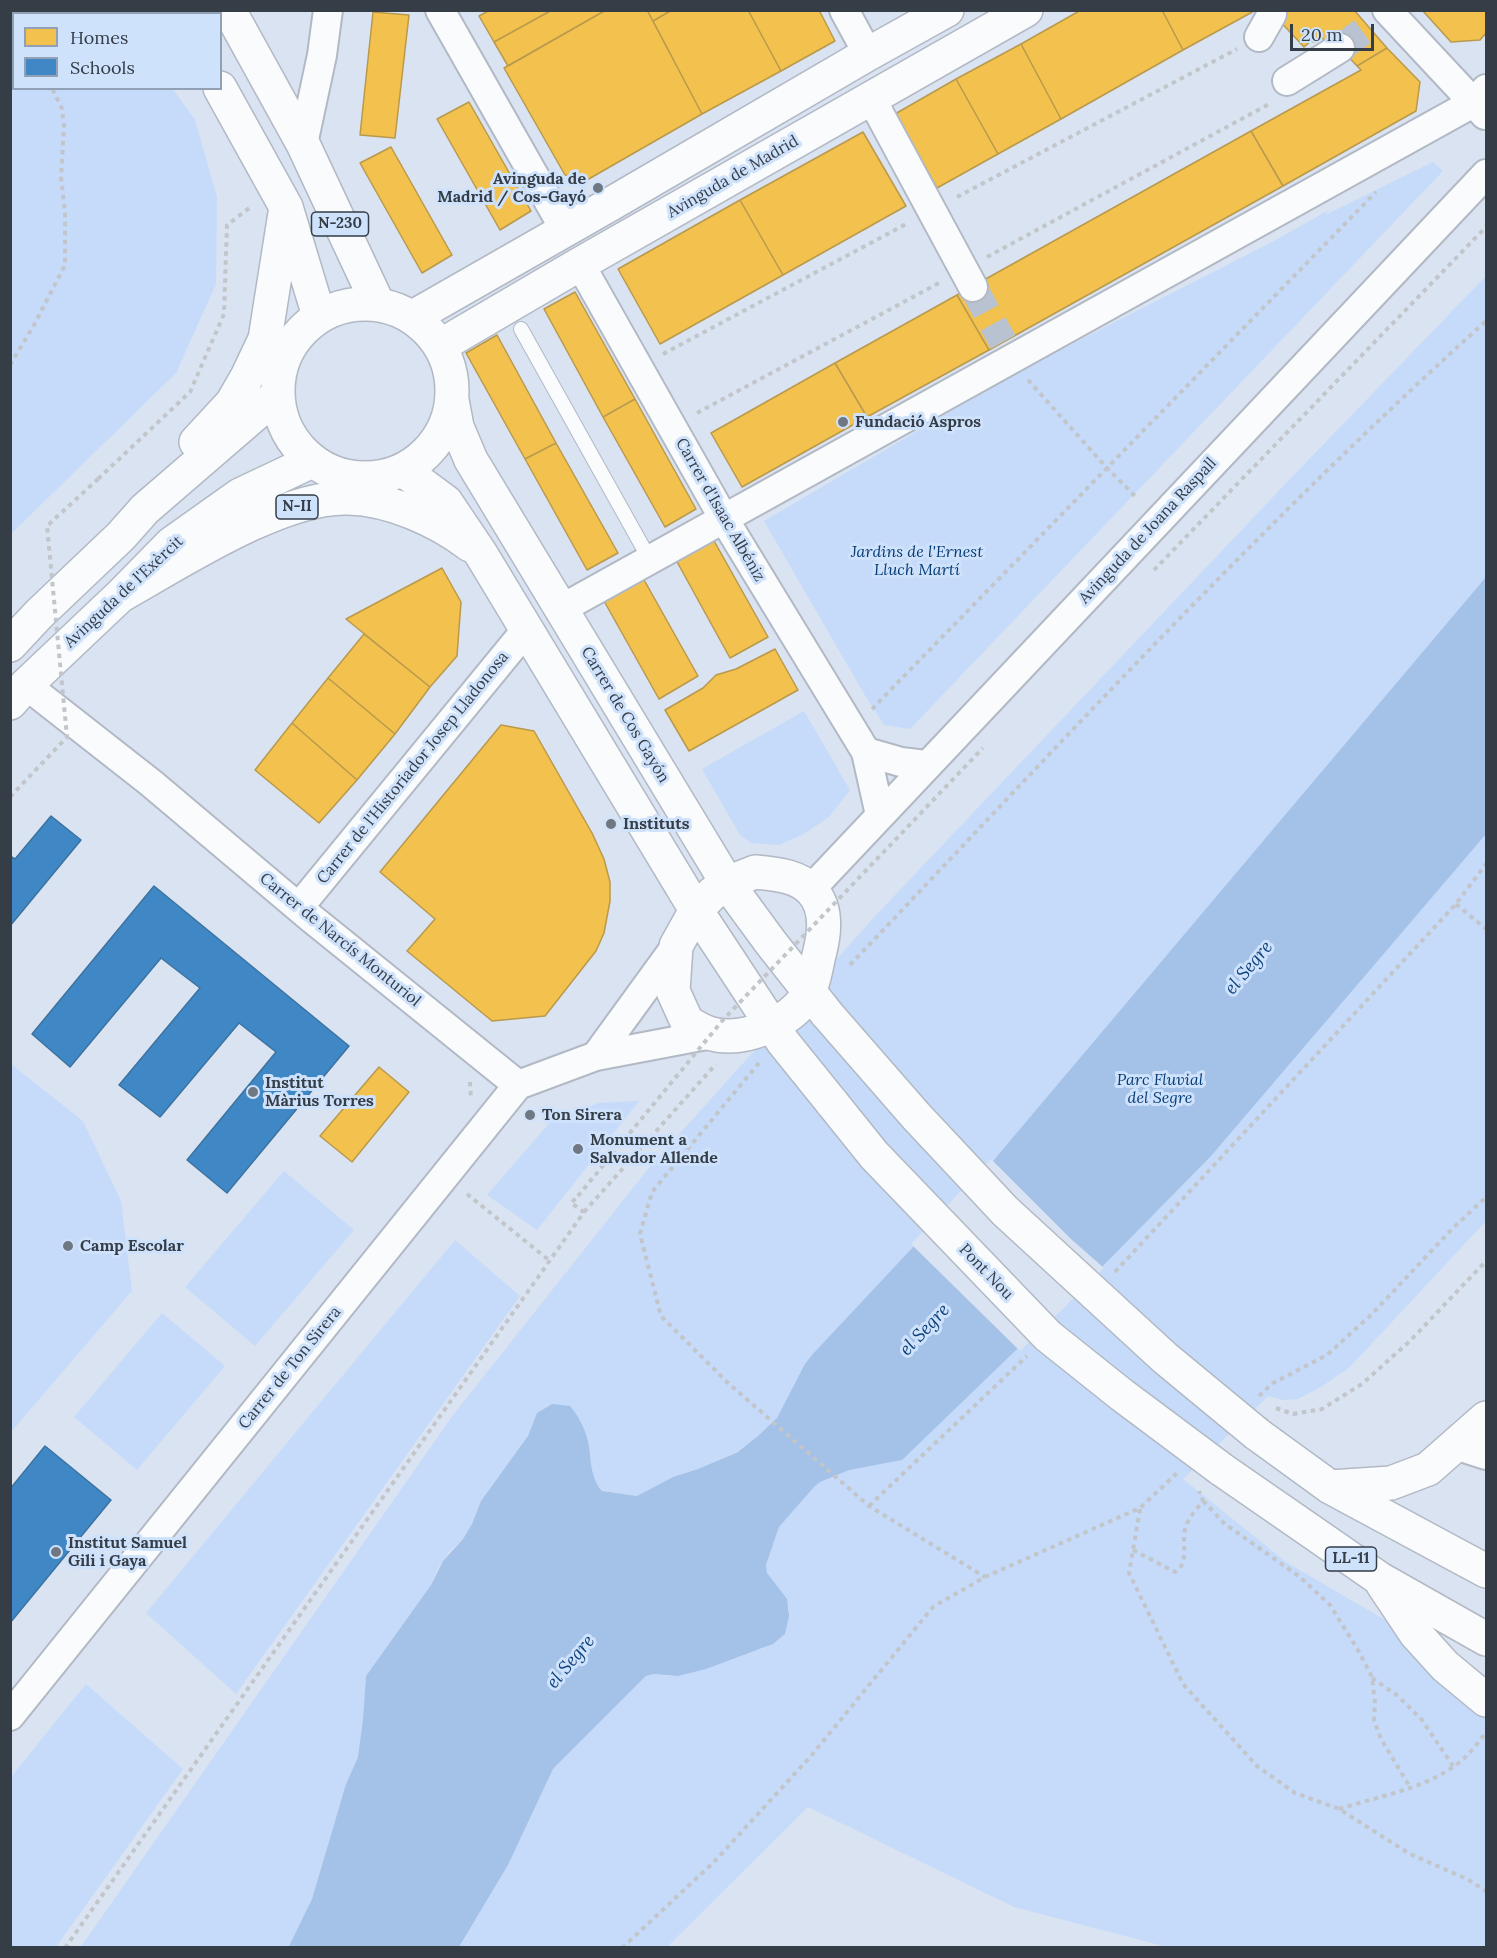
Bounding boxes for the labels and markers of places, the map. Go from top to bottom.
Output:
place label: Avinguda de Madrid / Cos-Gayó [437,169,586,207]
marker: Avinguda de Madrid / Cos-Gayó [591,181,605,195]
place label: Fundació Aspros [855,412,981,432]
marker: Fundació Aspros [836,415,850,429]
place label: Instituts [623,814,690,834]
marker: Instituts [604,817,618,831]
place label: Institut Màrius Torres [265,1073,374,1111]
marker: Institut Màrius Torres [246,1085,260,1099]
place label: Ton Sirera [542,1105,622,1125]
marker: Ton Sirera [523,1108,537,1122]
place label: Monument a Salvador Allende [590,1130,718,1168]
marker: Monument a Salvador Allende [571,1142,585,1156]
place label: Camp Escolar [80,1236,184,1256]
marker: Camp Escolar [61,1239,75,1253]
place label: Institut Samuel Gili i Gaya [68,1533,187,1571]
marker: Institut Samuel Gili i Gaya [49,1545,63,1559]

